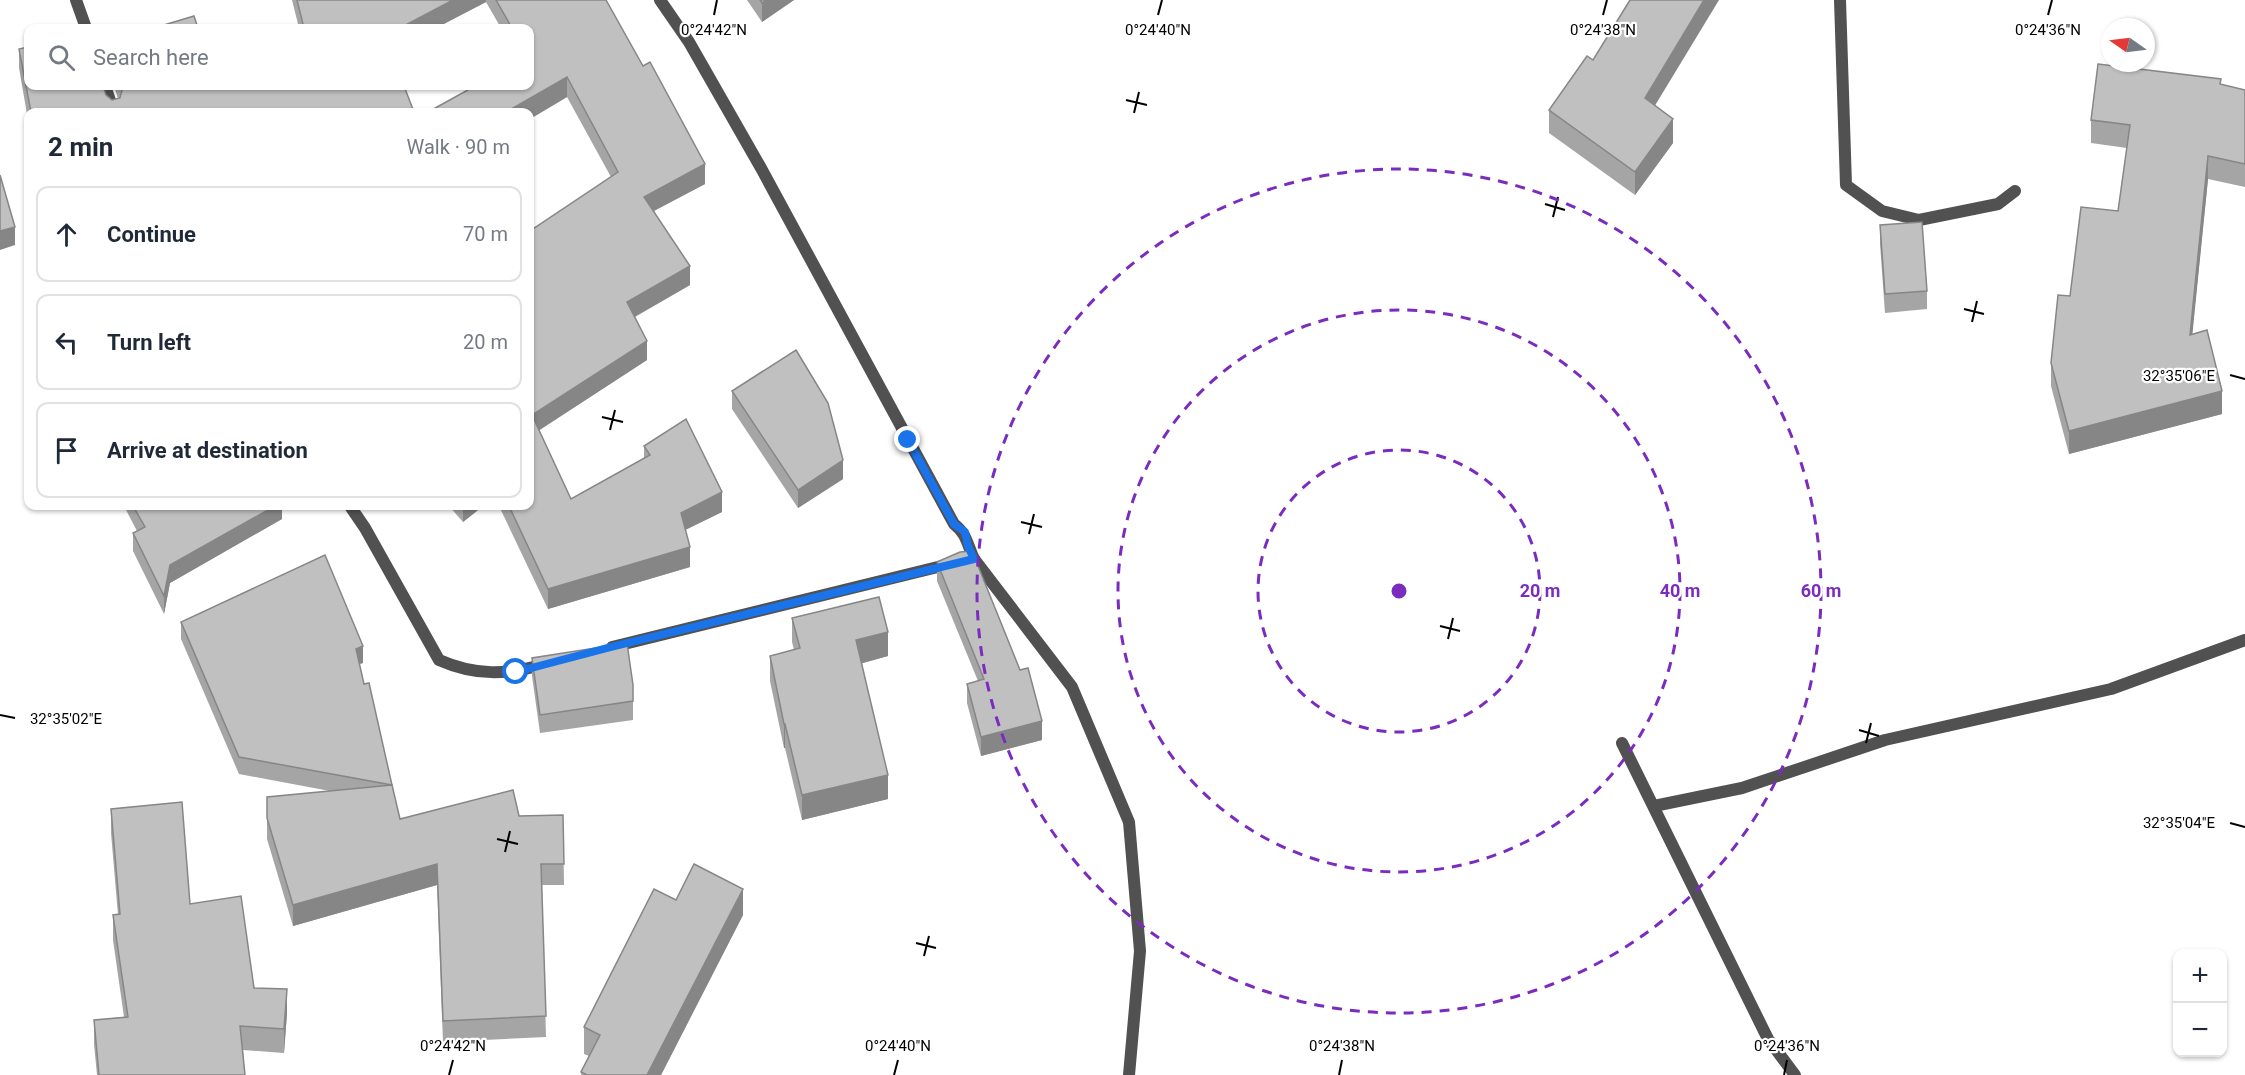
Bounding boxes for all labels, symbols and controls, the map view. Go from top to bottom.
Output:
north arrow [2101,18,2155,72]
text: 0°24'42"N [681,21,747,39]
text: 0°24'40"N [1125,21,1191,39]
text: 0°24'38"N [1570,21,1636,39]
text: 0°24'36"N [2015,21,2081,39]
search box [24,24,534,90]
icon: search [45,41,78,74]
text: Search here [93,45,209,70]
text: 2 min [48,132,113,162]
text: Walk · 90 m [407,135,510,159]
icon: ahead [50,218,83,251]
text: Continue [107,222,196,247]
text: 70 m [463,222,508,246]
icon: left [50,326,83,359]
text: Turn left [107,330,191,355]
text: 20 m [463,330,508,354]
text: 32°35'06"E [2143,367,2216,385]
route end [894,426,920,452]
icon: arrive [50,434,83,467]
text: Arrive at destination [107,438,308,463]
text: 20 m [1520,580,1560,601]
text: 40 m [1660,580,1700,601]
text: 60 m [1801,580,1841,601]
centre of rings [1389,581,1409,601]
route start [502,658,528,684]
text: 32°35'02"E [30,710,103,728]
text: 32°35'04"E [2143,814,2216,832]
map controls [2173,949,2227,1057]
button: + [2173,949,2227,1003]
button: − [2173,1003,2227,1057]
text: 0°24'42"N [420,1037,486,1055]
text: 0°24'40"N [865,1037,931,1055]
text: 0°24'38"N [1309,1037,1375,1055]
text: 0°24'36"N [1754,1037,1820,1055]

